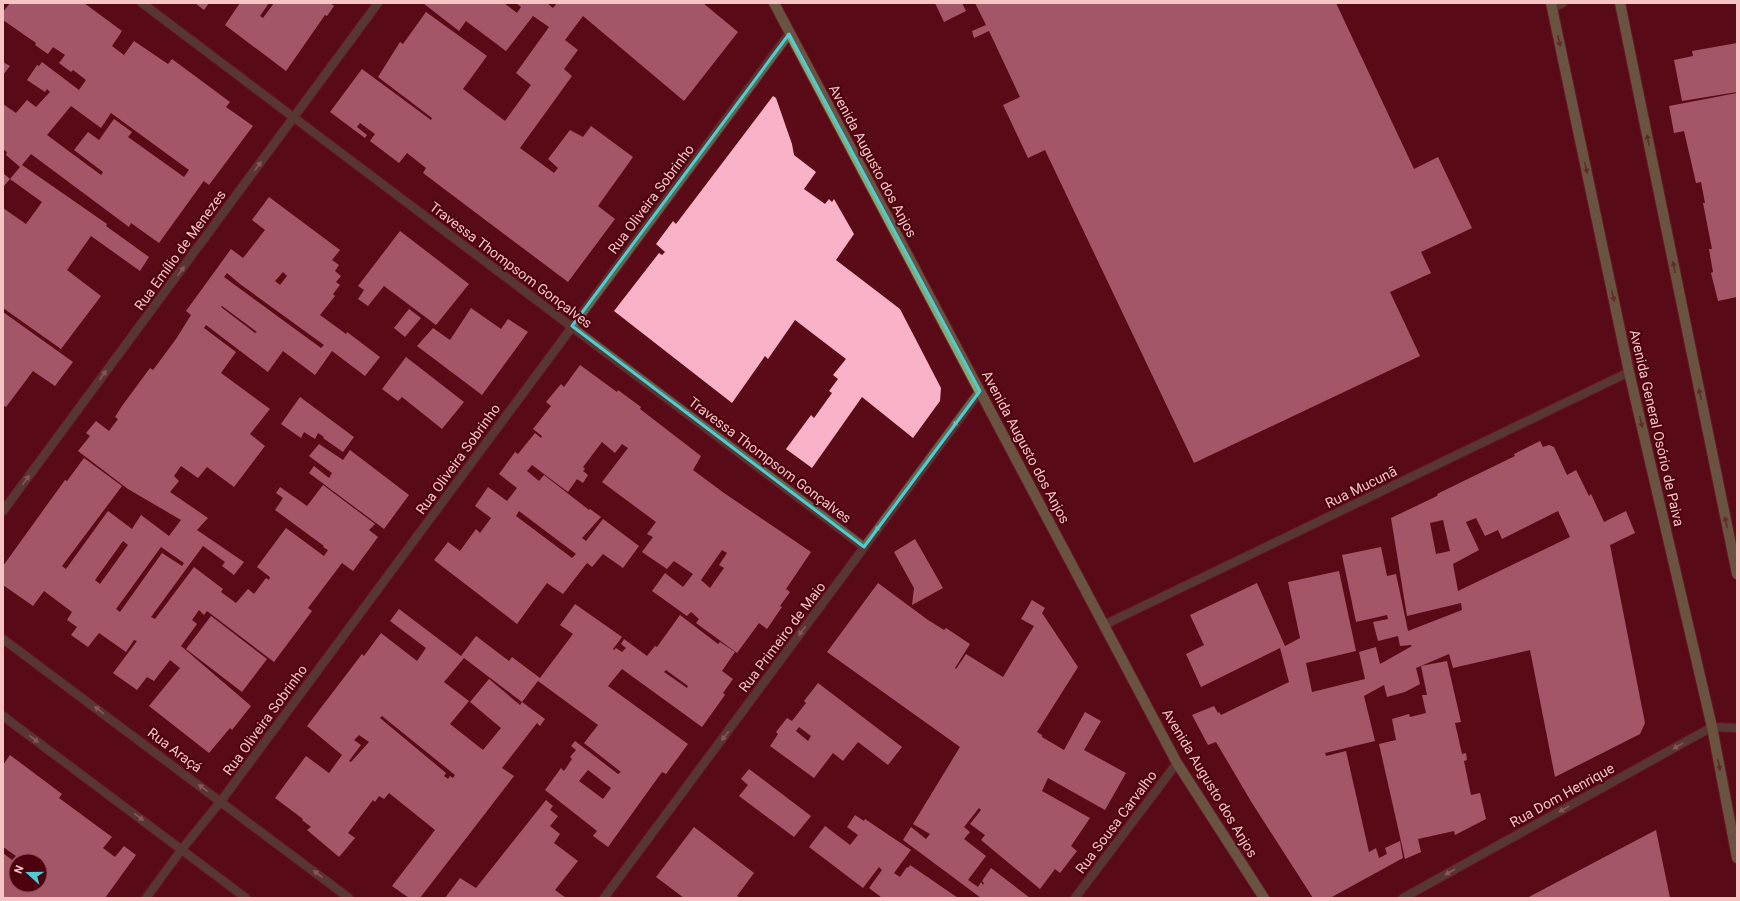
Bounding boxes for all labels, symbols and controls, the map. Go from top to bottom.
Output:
one-way arrow [1556,35,1562,47]
street label: Avenida Augusto dos Anjos [826,82,920,240]
one-way arrow [1645,134,1651,146]
street label: Rua Oliveira Sobrinho [605,141,697,257]
one-way arrow [254,161,262,172]
one-way arrow [1583,162,1589,174]
street label: Rua Emílio de Menezes [131,187,229,313]
street label: Travessa Thompsom Gonçalves [427,199,595,331]
one-way arrow [1671,261,1677,273]
one-way arrow [176,266,184,276]
one-way arrow [1610,289,1616,302]
street label: Avenida General Osório de Paiva [1627,328,1687,528]
street label: Avenida Augusto dos Anjos [979,368,1073,526]
one-way arrow [99,370,108,381]
one-way arrow [1697,388,1703,401]
street label: Travessa Thompsom Gonçalves [686,394,854,526]
street label: Rua Oliveira Sobrinho [413,401,503,517]
one-way arrow [1638,416,1644,429]
one-way arrow [952,417,961,428]
street label: Rua Mucunã [1323,463,1399,511]
one-way arrow [22,475,30,485]
one-way arrow [1723,516,1729,528]
one-way arrow [876,522,884,532]
street label: Rua Primeiro de Maio [735,579,829,695]
one-way arrow [798,626,806,637]
street label: Rua Oliveira Sobrinho [220,662,310,778]
one-way arrow [93,706,104,714]
street label: Avenida Augusto dos Anjos [1159,706,1261,860]
street label: Rua Araçá [145,724,205,776]
one-way arrow [720,730,729,741]
one-way arrow [29,735,40,743]
one-way arrow [1672,743,1684,749]
one-way arrow [1717,759,1723,771]
street label: Rua Dom Henrique [1507,760,1617,830]
street label: Rua Sousa Carvalho [1072,767,1160,877]
one-way arrow [198,784,208,792]
one-way arrow [1558,805,1570,812]
one-way arrow [133,813,144,821]
north arrow [8,853,48,893]
text: N [12,863,27,876]
one-way arrow [1444,868,1456,875]
one-way arrow [312,870,323,879]

